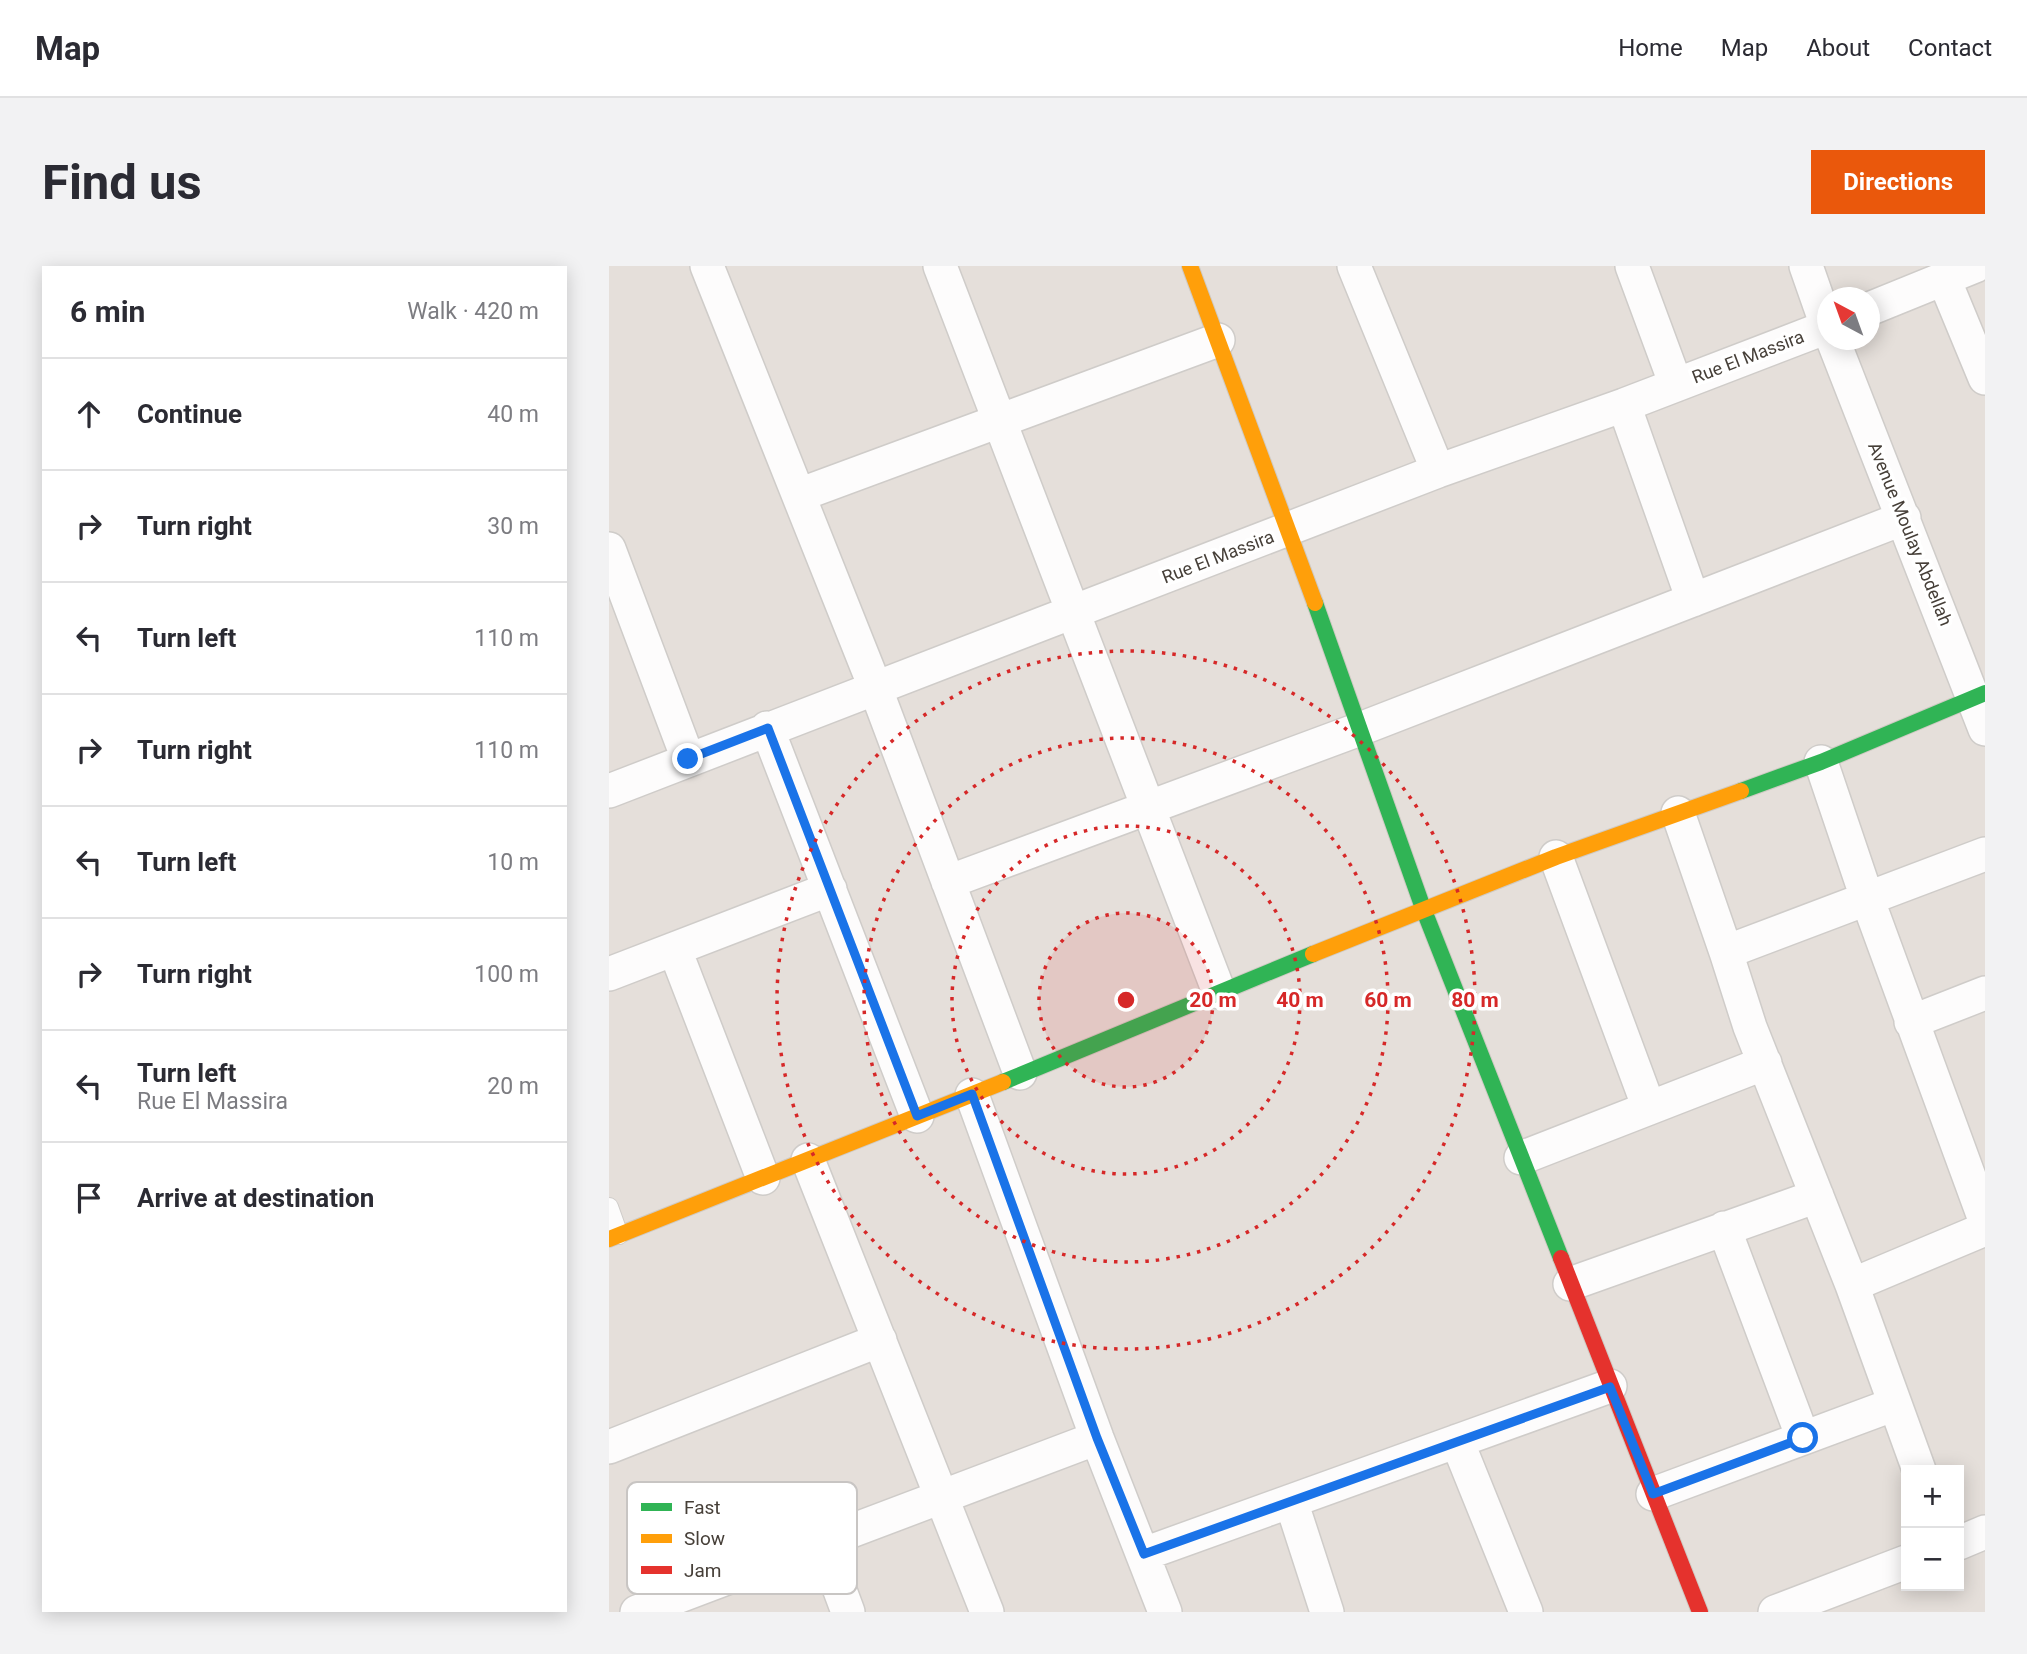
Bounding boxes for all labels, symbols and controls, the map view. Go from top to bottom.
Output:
text: Map [35,29,100,68]
text: Home [1618,34,1683,62]
text: Map [1721,34,1768,62]
text: About [1806,34,1870,62]
text: Contact [1908,34,1992,62]
button: Directions [1811,150,1985,214]
text: Find us [42,154,202,211]
north arrow [1817,287,1880,350]
text: 6 min [70,294,145,329]
text: Walk · 420 m [407,298,539,325]
street label: Rue El Massira [1689,326,1807,387]
icon: ahead [70,395,108,433]
text: Continue [137,399,242,429]
text: 40 m [487,401,539,428]
street label: Avenue Moulay Abdellah [1864,439,1957,629]
icon: right [70,507,108,545]
text: Turn right [137,511,252,541]
text: 30 m [487,513,539,540]
street label: Rue El Massira [1159,526,1277,587]
icon: left [70,619,108,657]
text: Turn left [137,623,236,653]
text: 110 m [474,625,539,652]
icon: right [70,731,108,769]
text: Turn right [137,735,252,765]
text: 110 m [474,737,539,764]
route end [672,743,703,774]
icon: left [70,843,108,881]
text: Turn left [137,847,236,877]
text: 10 m [487,849,539,876]
icon: right [70,955,108,993]
text: Turn right [137,959,252,989]
text: 100 m [474,961,539,988]
centre of rings [1114,988,1138,1012]
text: 20 m [1189,988,1237,1012]
text: 40 m [1276,988,1324,1012]
text: 60 m [1364,988,1412,1012]
text: 80 m [1451,988,1499,1012]
text: Turn left [137,1058,236,1088]
icon: left [70,1067,108,1105]
text: 20 m [487,1073,539,1100]
text: Rue El Massira [137,1088,288,1115]
icon: arrive [70,1179,108,1217]
text: Arrive at destination [137,1183,374,1213]
route start [1787,1422,1818,1453]
map controls [1901,1465,1964,1591]
button: + [1901,1465,1964,1528]
legend [627,1482,857,1594]
text: Fast [684,1496,721,1519]
text: Slow [684,1527,725,1550]
button: − [1901,1528,1964,1591]
text: Jam [684,1559,721,1582]

